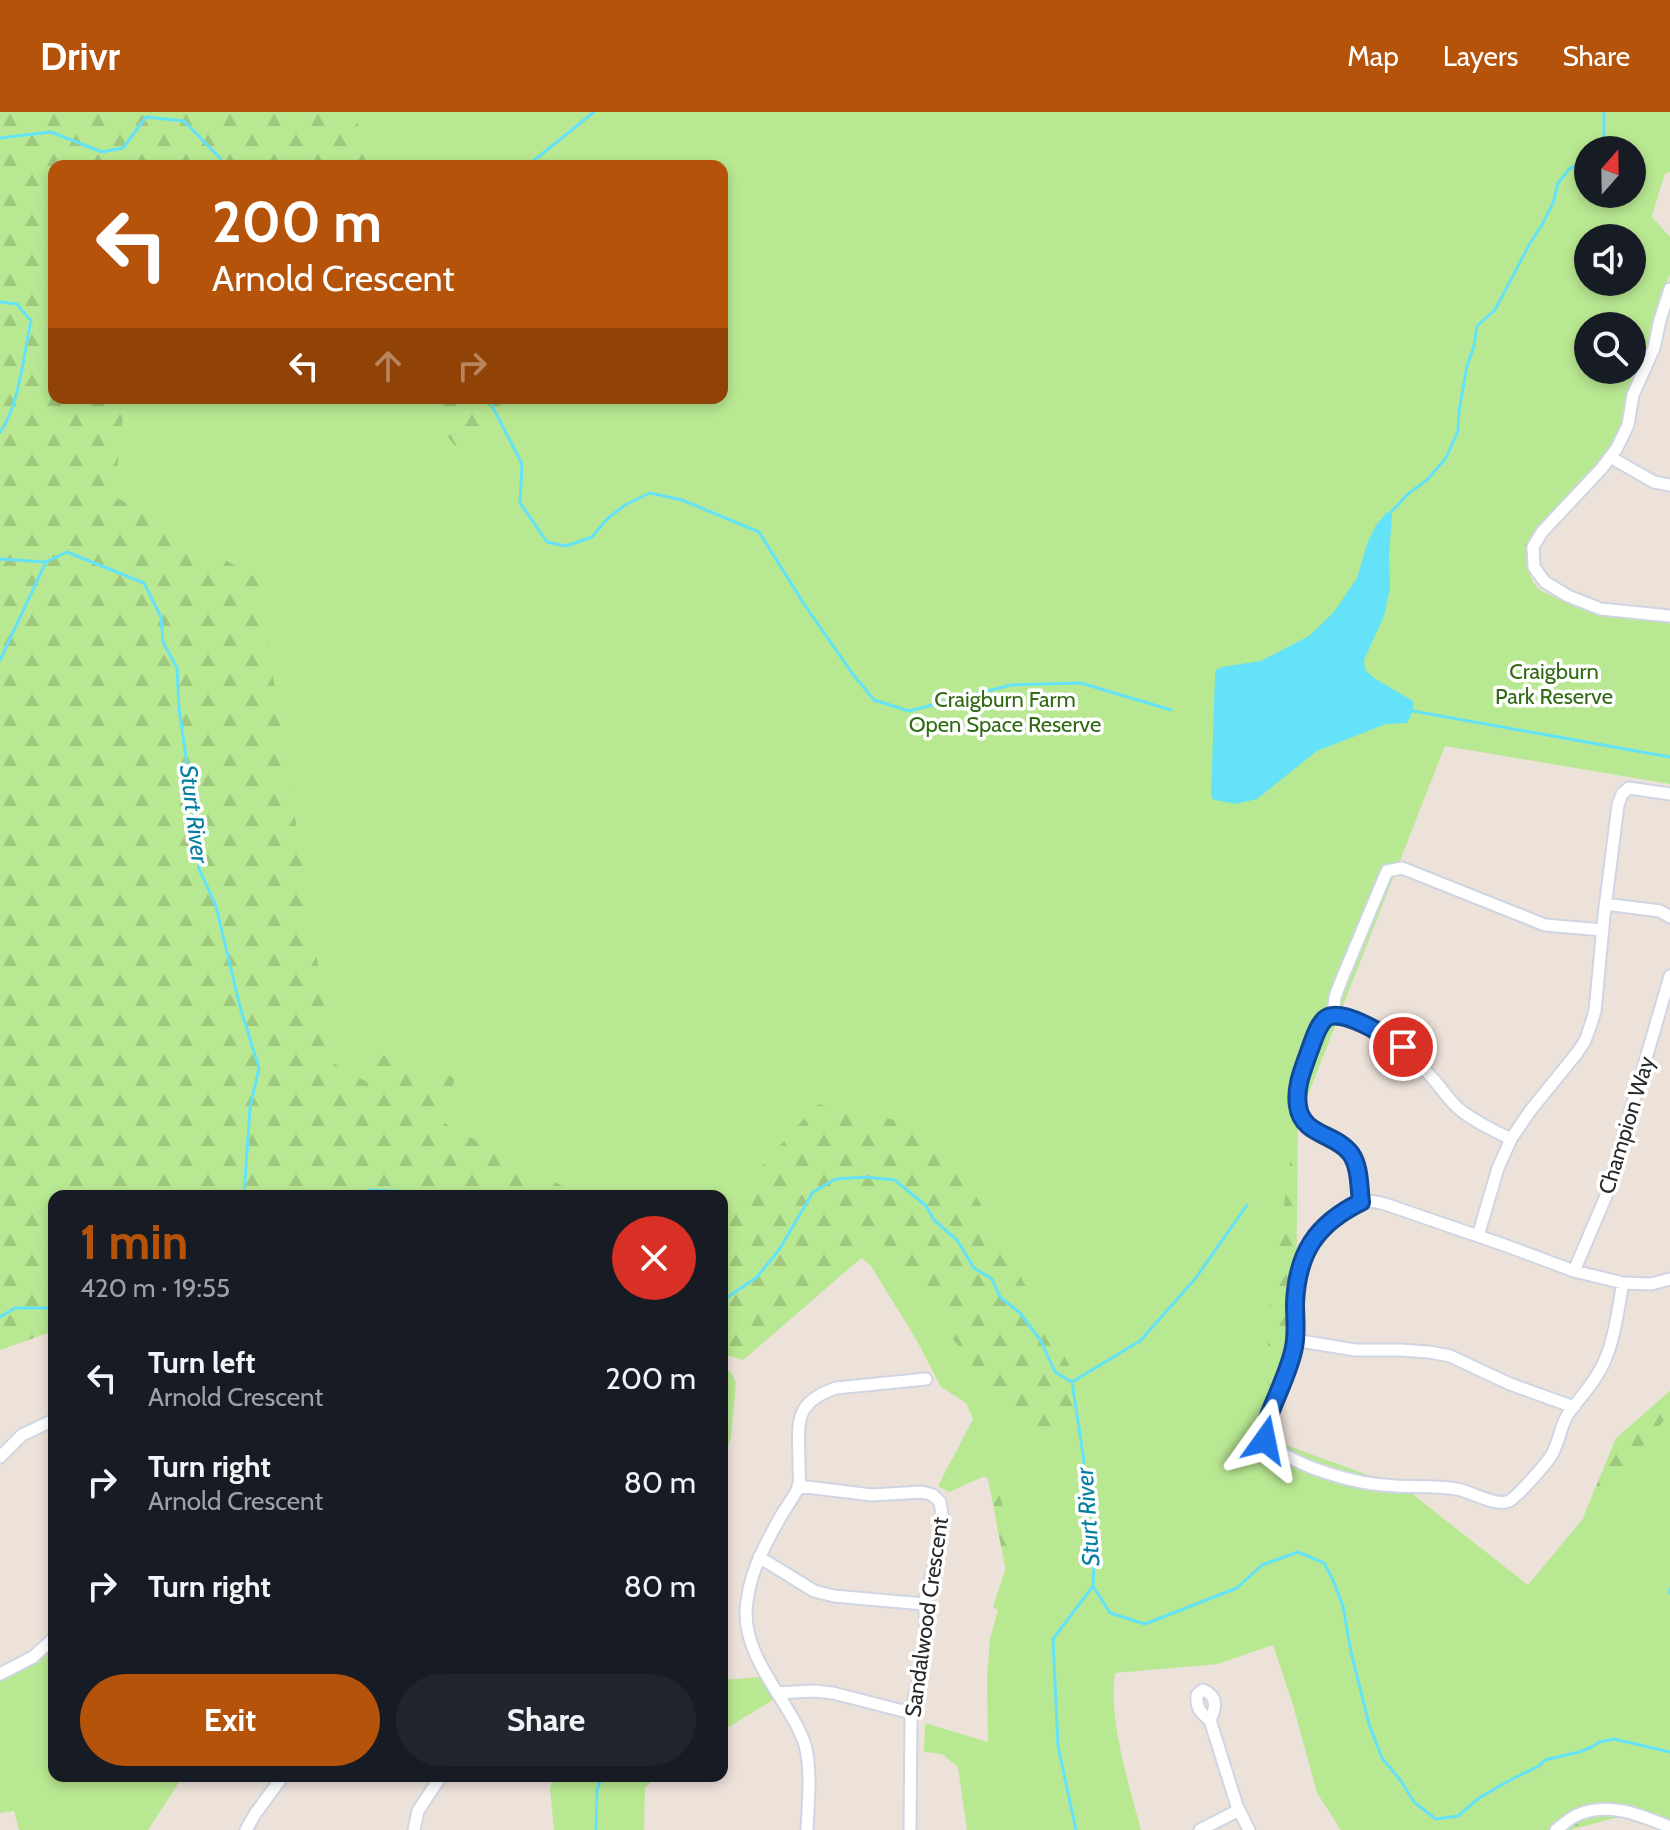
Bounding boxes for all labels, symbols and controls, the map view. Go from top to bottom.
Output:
text: Drivr [40,33,120,80]
text: Map [1347,39,1399,73]
text: Layers [1443,39,1518,73]
text: Share [1562,39,1630,73]
north arrow [1574,136,1646,208]
map controls [1574,136,1646,384]
text: 200 m [212,188,382,256]
icon: left [80,192,184,296]
button: sound [1574,224,1646,296]
text: Arnold Crescent [212,256,455,300]
button: search [1574,312,1646,384]
icon: left [282,344,326,388]
icon: ahead [366,344,410,388]
icon: right [450,344,494,388]
park label: Craigburn Park Reserve [1495,658,1613,710]
park label: Craigburn Farm Open Space Reserve [909,686,1101,738]
water label: Sturt River [174,763,215,866]
pin [1369,1013,1437,1081]
icon: arrive [1381,1025,1425,1069]
street label: Champion Way [1593,1053,1660,1197]
text: 1 min [80,1213,188,1271]
button: close [612,1216,696,1300]
text: 420 m · 19:55 [80,1272,230,1304]
text: Turn left [148,1344,256,1381]
icon: left [80,1356,124,1400]
text: 200 m [605,1360,696,1397]
text: Arnold Crescent [148,1381,323,1413]
position arrow [1223,1398,1307,1482]
text: Turn right [148,1448,271,1485]
icon: right [80,1460,124,1504]
text: 80 m [624,1464,696,1501]
water label: Sturt River [1069,1465,1105,1567]
text: Arnold Crescent [148,1485,323,1517]
street label: Sandalwood Crescent [899,1515,954,1719]
icon: right [80,1564,124,1608]
text: Turn right [148,1568,271,1605]
text: 80 m [624,1568,696,1605]
button: Exit [80,1674,380,1766]
button: Share [396,1674,696,1766]

